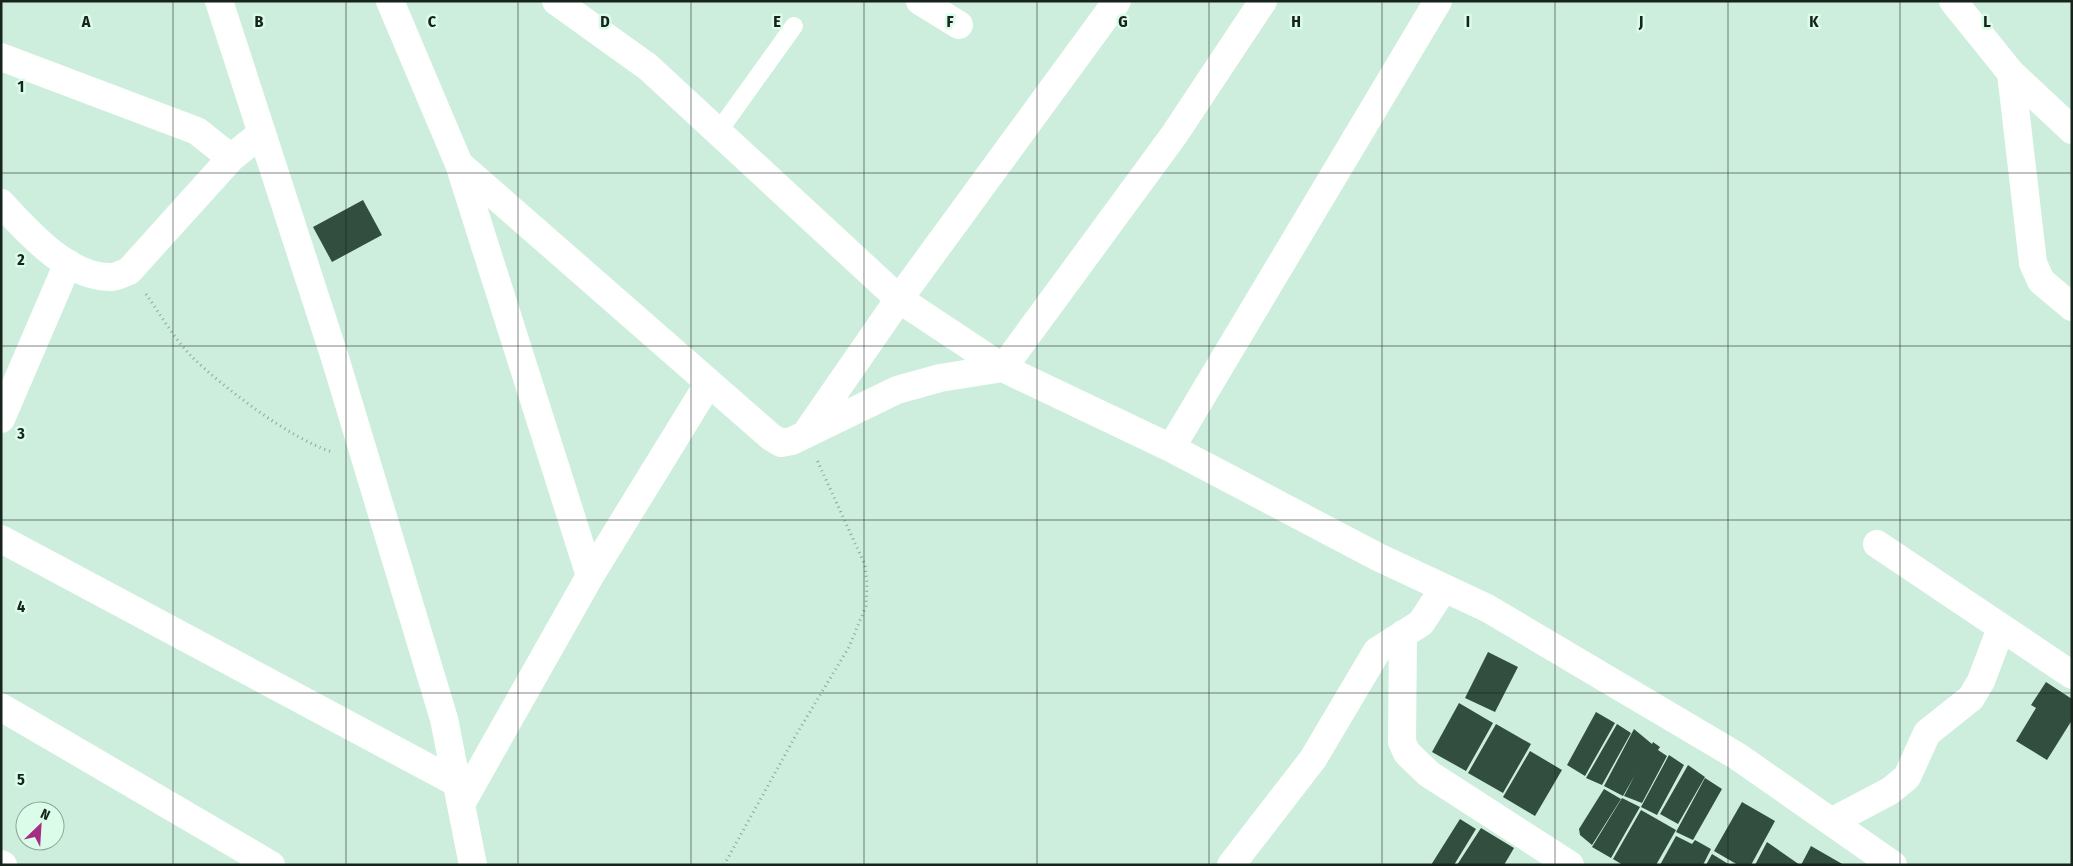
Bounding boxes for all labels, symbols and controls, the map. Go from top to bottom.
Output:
text: A [81,12,91,31]
text: B [255,12,264,31]
text: C [428,12,437,31]
text: D [600,12,610,31]
text: E [773,12,781,31]
text: F [946,12,954,31]
text: G [1118,12,1128,31]
text: H [1291,12,1301,31]
text: I [1466,12,1470,31]
text: J [1638,12,1643,31]
text: K [1809,12,1819,31]
text: L [1983,12,1991,31]
text: 1 [18,77,24,96]
text: 2 [16,250,25,269]
text: 3 [16,424,25,443]
text: 4 [17,597,25,616]
text: 5 [17,770,25,789]
north arrow [15,801,65,851]
text: N [38,805,53,824]

